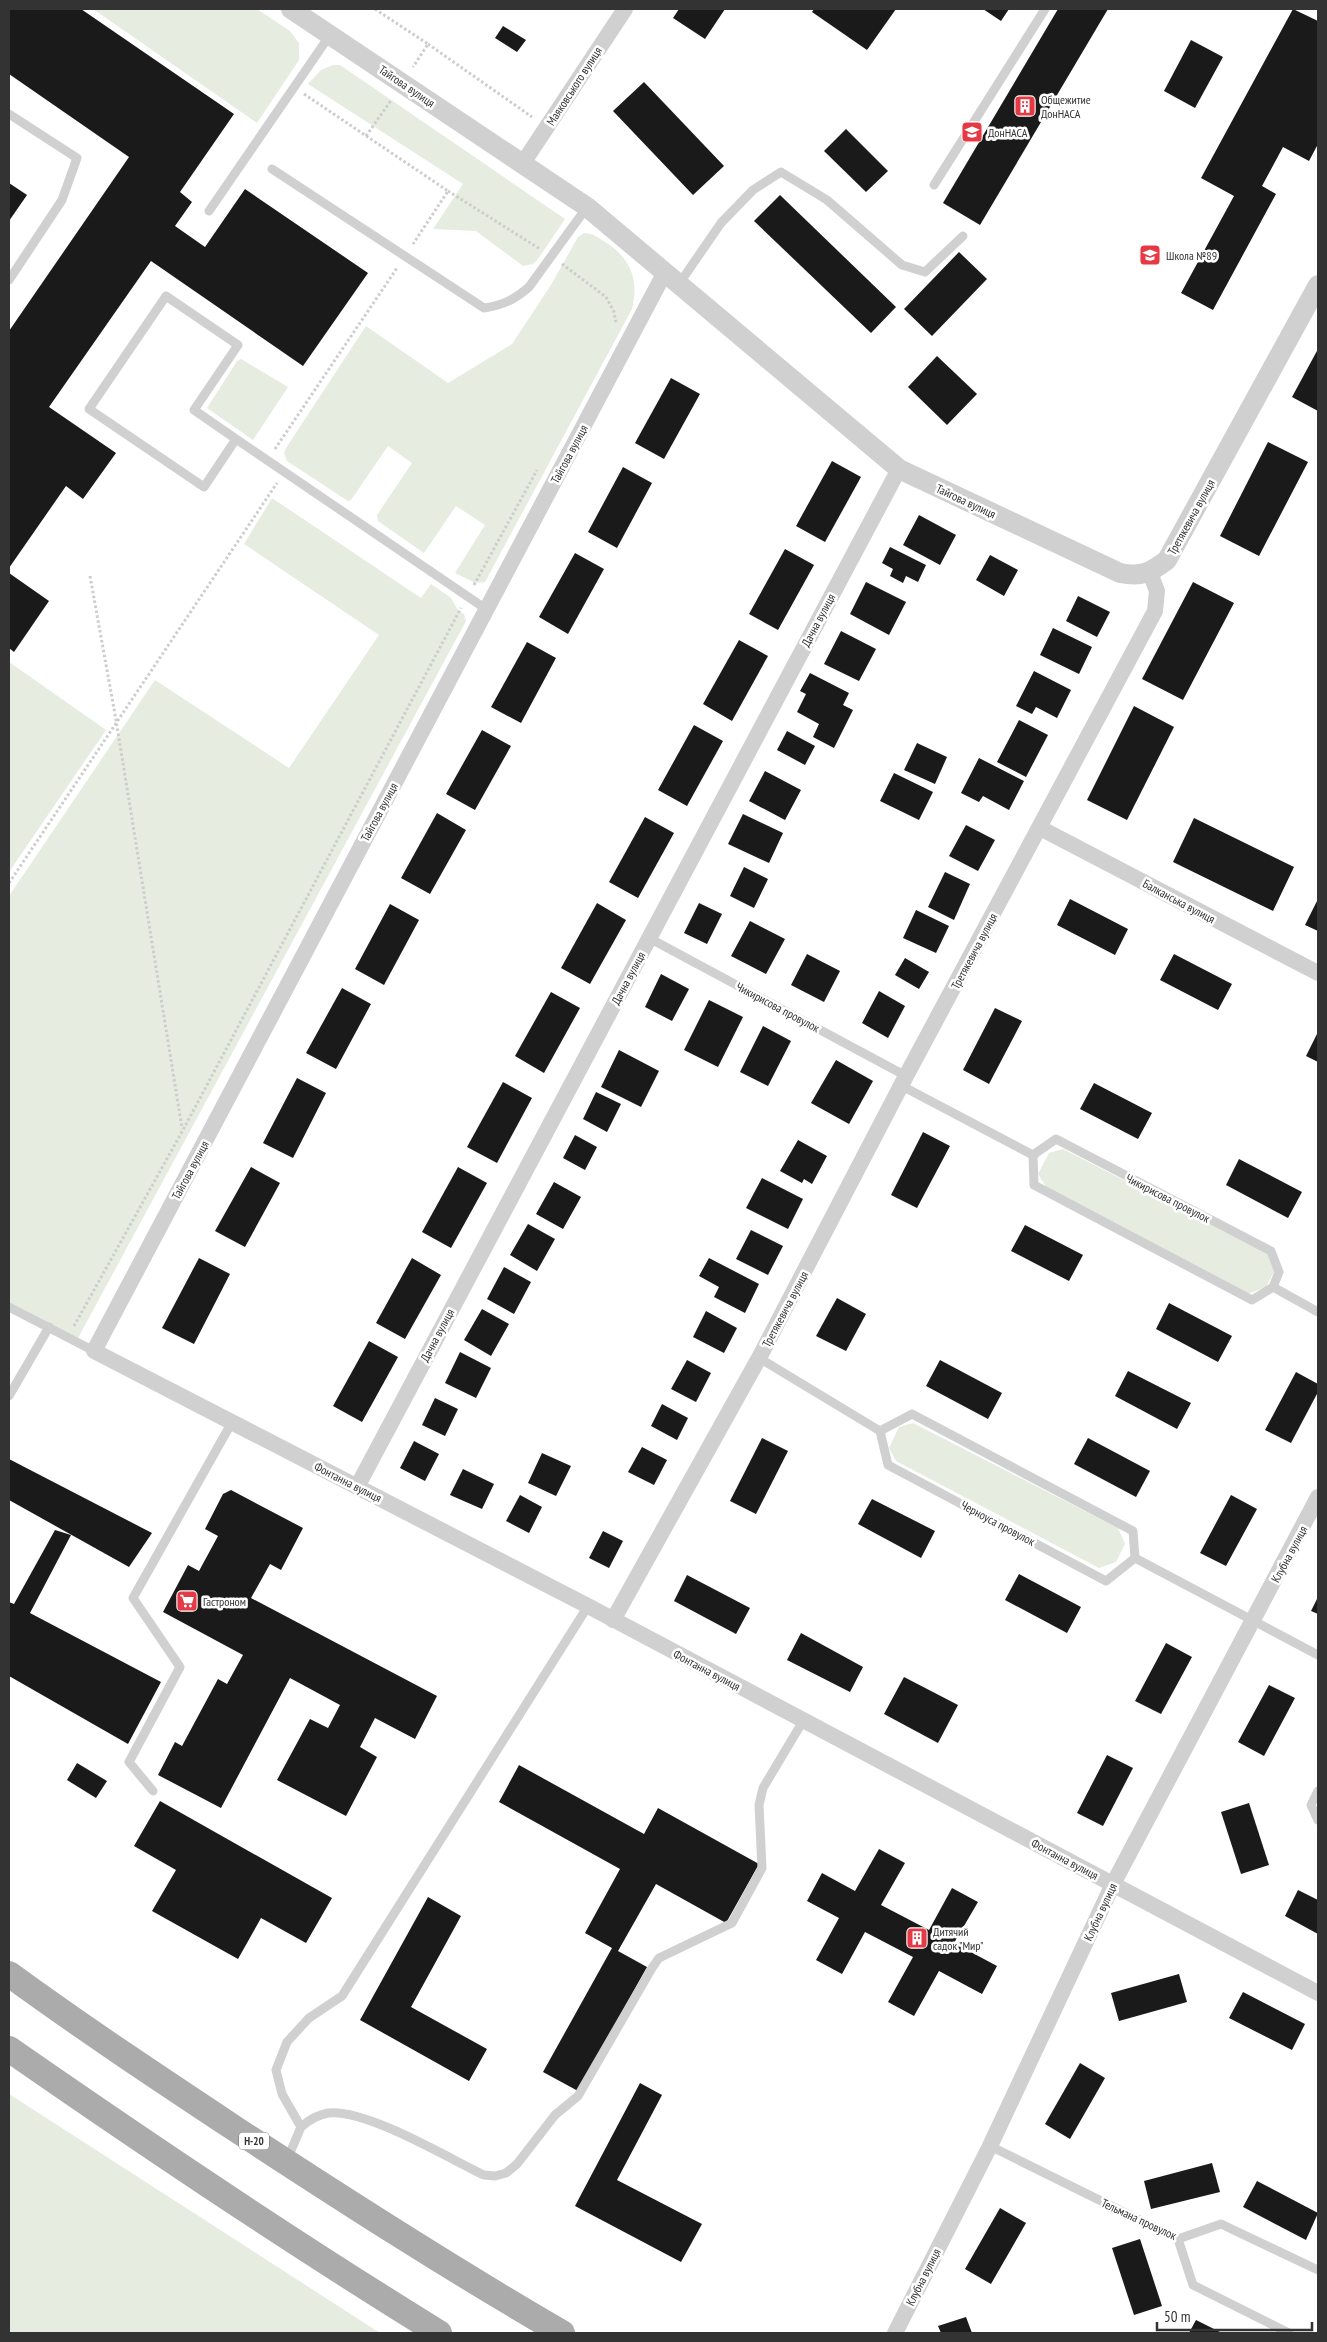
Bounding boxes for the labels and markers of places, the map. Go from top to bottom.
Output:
place label: Общежитие ДонНАСА [1041,92,1091,121]
building icon: Общежитие ДонНАСА [1013,94,1037,118]
school or university icon: ДонНАСА [960,120,984,144]
place label: ДонНАСА [988,125,1028,140]
school or university icon: Школа №89 [1138,243,1162,267]
place label: Школа №89 [1166,248,1217,263]
supermarket icon: Гастроном [175,1589,199,1613]
place label: Гастроном [203,1594,246,1609]
place label: Дитячий садок "Мир" [933,1924,983,1953]
building icon: Дитячий садок "Мир" [905,1926,929,1950]

